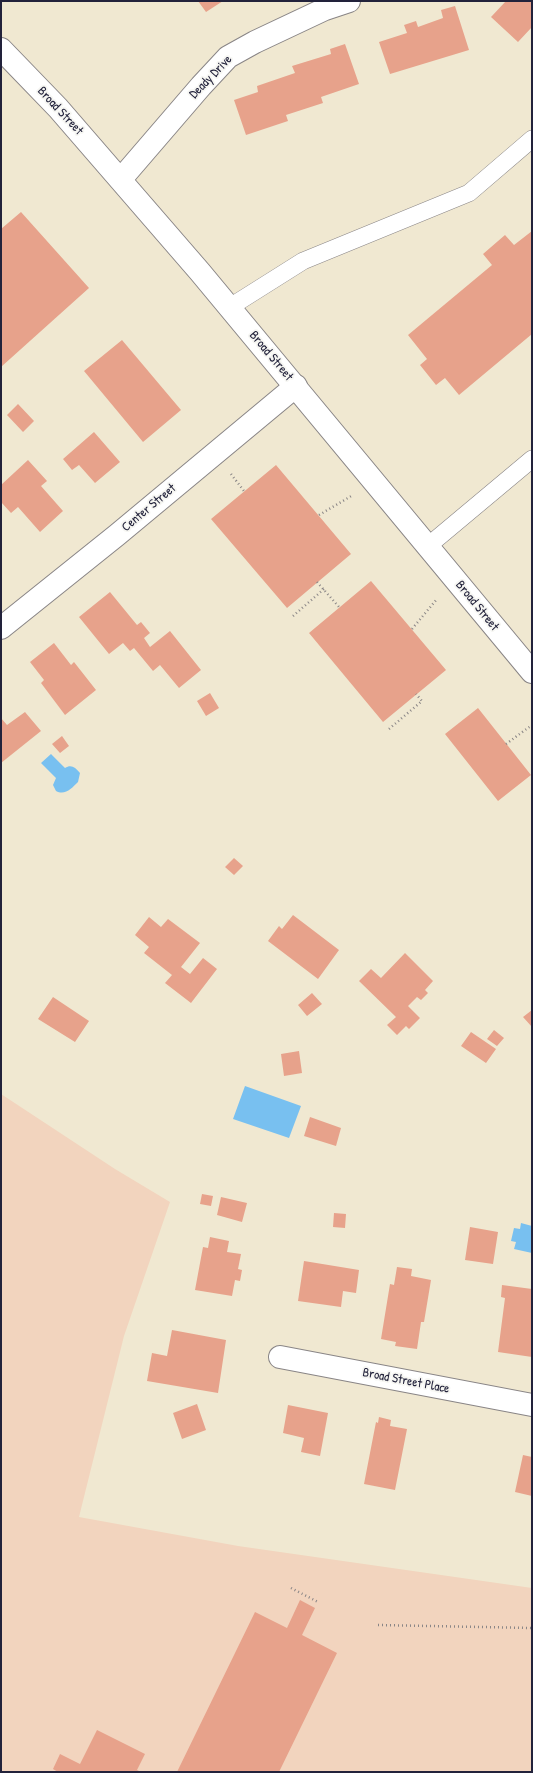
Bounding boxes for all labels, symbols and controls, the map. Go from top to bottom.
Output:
street label: Deady Drive [186,52,236,102]
street label: Broad Street [34,84,86,138]
street label: Broad Street [246,328,296,384]
street label: Center Street [119,481,179,535]
street label: Broad Street [452,578,502,634]
street label: Broad Street Place [361,1365,451,1397]

